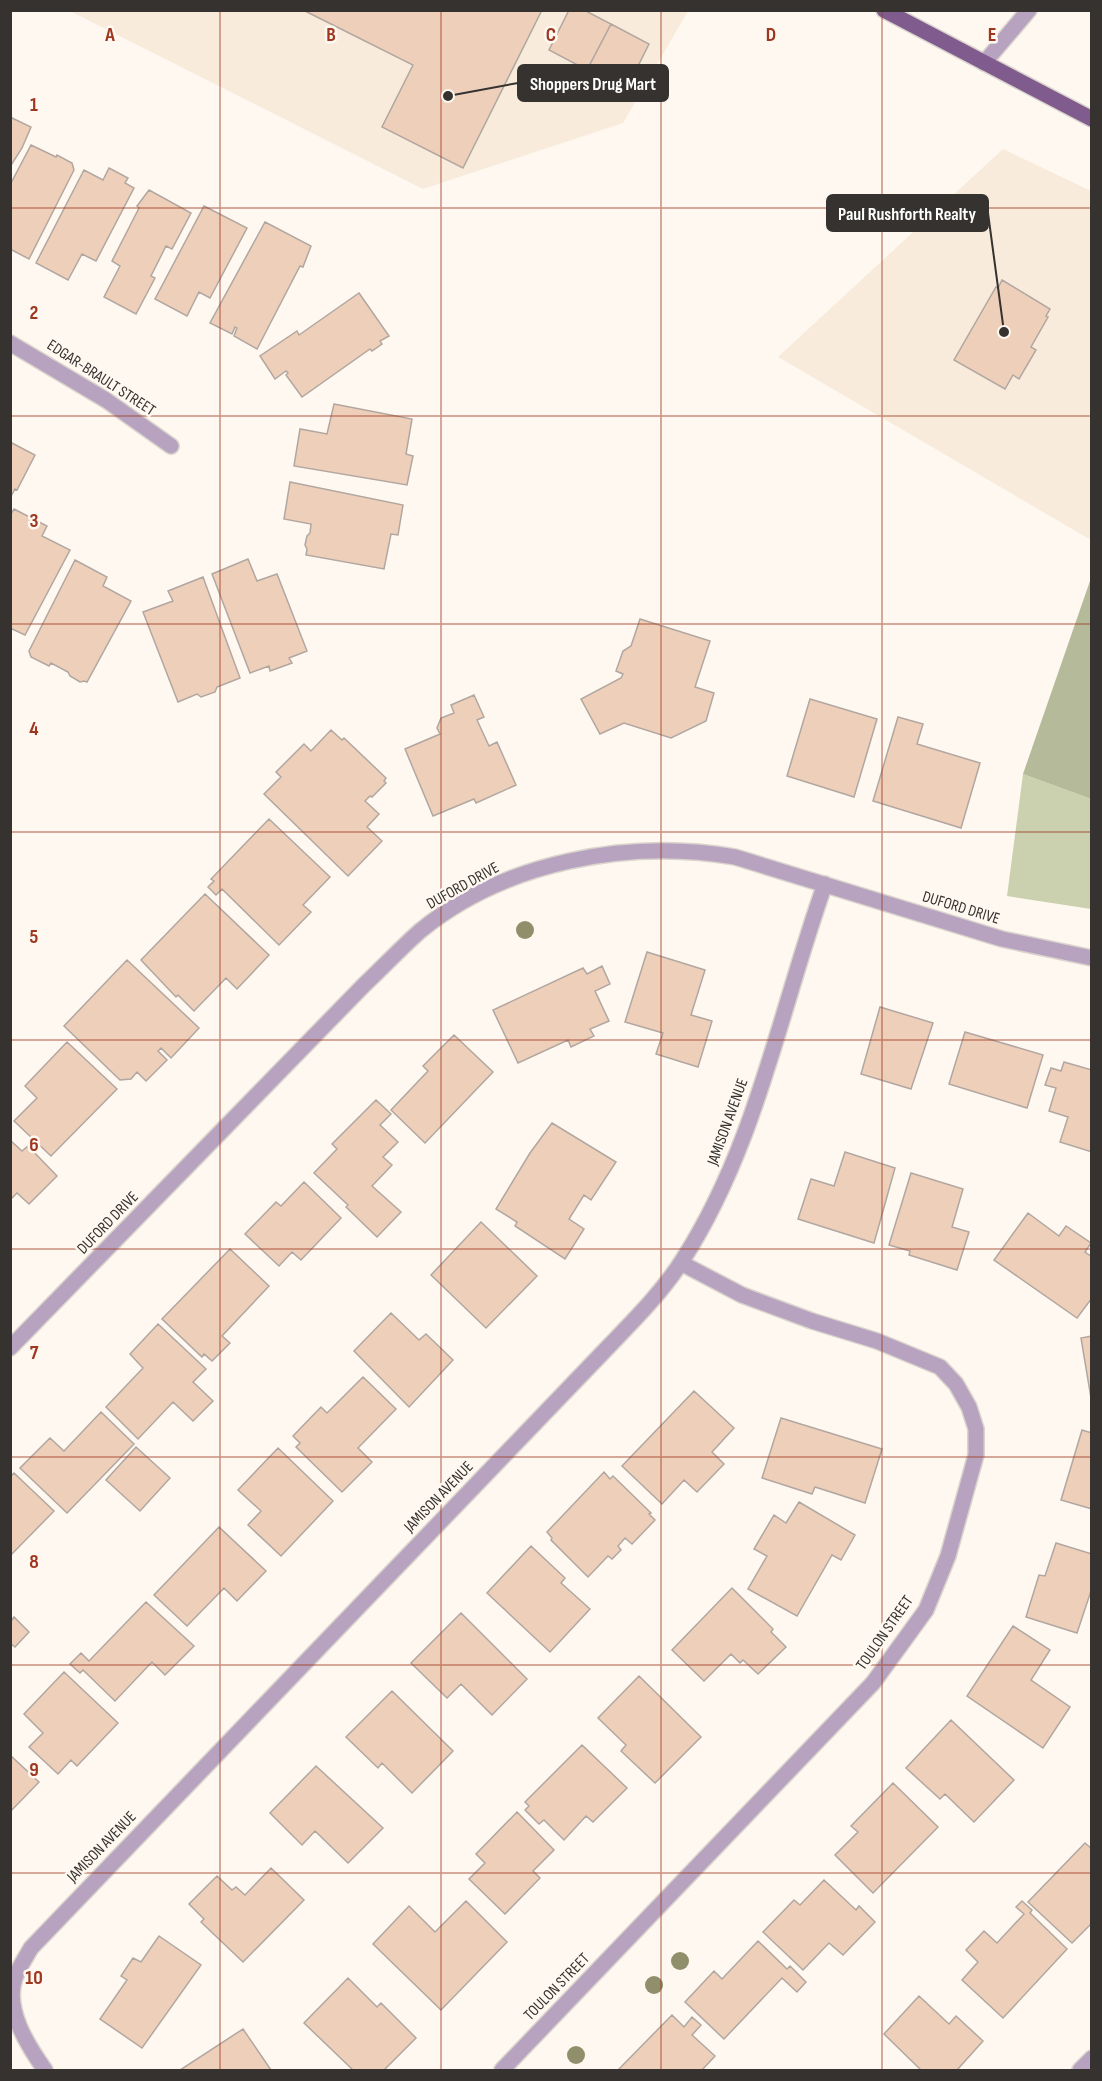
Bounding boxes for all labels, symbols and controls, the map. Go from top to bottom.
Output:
text: A [104,23,115,47]
text: B [326,23,336,47]
text: C [546,23,556,47]
text: D [766,23,776,47]
text: E [988,23,996,47]
callout: Shoppers Drug Mart [518,65,668,101]
text: Shoppers Drug Mart [530,74,656,95]
text: 1 [30,93,38,117]
callout: Paul Rushforth Realty [827,195,988,231]
text: Paul Rushforth Realty [838,204,976,225]
text: 2 [30,301,38,325]
street label: EDGAR-BRAULT STREET [43,336,159,420]
text: 3 [30,509,39,533]
text: 4 [29,717,39,741]
street label: DUFORD DRIVE [423,858,503,914]
street label: DUFORD DRIVE [920,887,1002,929]
text: 5 [30,925,39,949]
street label: JAMISON AVENUE [703,1076,753,1169]
text: 6 [29,1133,39,1157]
street label: DUFORD DRIVE [73,1188,143,1258]
text: 7 [30,1341,39,1365]
street label: JAMISON AVENUE [400,1458,477,1537]
text: 8 [29,1550,39,1574]
street label: TOULON STREET [852,1592,918,1674]
text: 9 [29,1758,39,1782]
street label: JAMISON AVENUE [63,1808,140,1887]
street label: TOULON STREET [520,1949,594,2025]
text: 10 [25,1966,43,1990]

